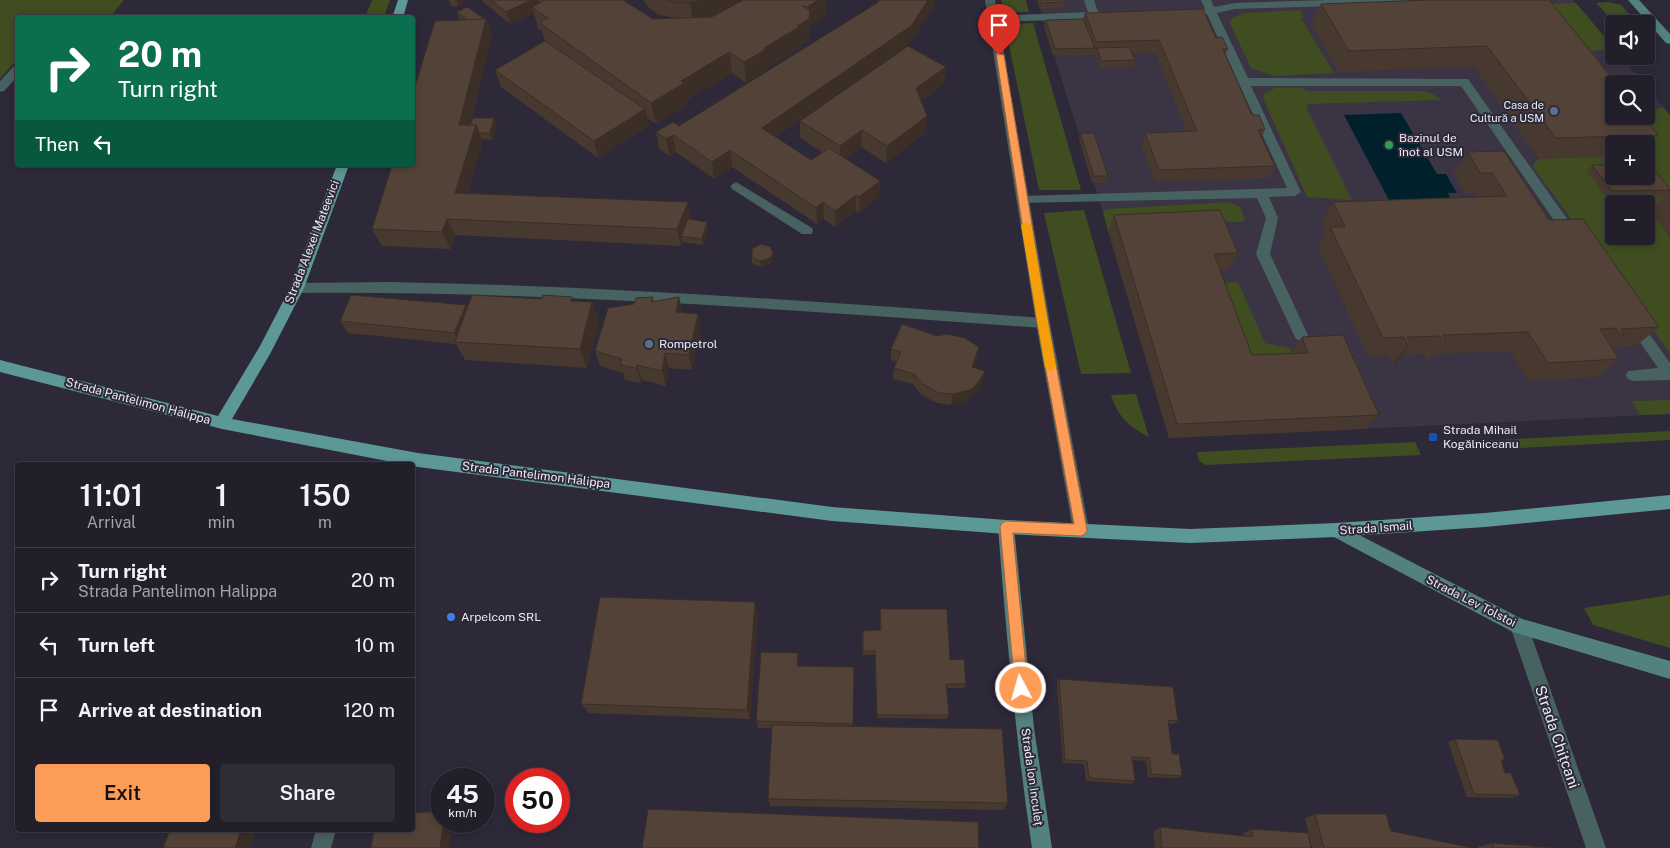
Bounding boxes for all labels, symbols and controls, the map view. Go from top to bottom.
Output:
pin [978,4,1020,55]
icon: arrive [985,11,1013,39]
map controls [1605,15,1655,245]
button: sound [1605,15,1655,65]
text: 20 m [118,34,202,75]
icon: right [35,35,100,100]
button: search [1605,75,1655,125]
text: Turn right [118,76,218,102]
place label: Casa de Cultură a USM [1470,99,1544,124]
marker: Casa de Cultură a USM [1548,105,1560,117]
icon: left [89,130,117,158]
place label: Bazinul de înot al USM [1398,131,1463,159]
text: Then [35,133,79,155]
button: + [1605,135,1655,185]
marker: Bazinul de înot al USM [1383,139,1395,151]
street label: Strada Alexei Mateevici [282,178,342,306]
button: − [1605,195,1655,245]
place label: Rompetrol [659,337,718,351]
marker: Rompetrol [643,338,655,350]
street label: Strada Pantelimon Halippa [64,375,212,427]
place label: Strada Mihail Kogălniceanu [1443,423,1519,451]
marker: Strada Mihail Kogălniceanu [1427,431,1439,443]
street label: Strada Pantelimon Halippa [461,459,611,491]
text: 11:01 [79,477,143,513]
text: 1 [215,477,228,513]
text: 150 [299,477,351,513]
text: Arrival [87,513,136,532]
text: min [208,513,235,532]
text: m [318,513,332,532]
street label: Strada Ismail [1339,518,1413,538]
text: Turn right [78,560,167,582]
icon: right [35,566,63,594]
text: 20 m [351,569,395,591]
street label: Strada Lev Tolstoi [1424,572,1518,630]
text: Strada Pantelimon Halippa [78,582,277,601]
place label: Arpelcom SRL [461,610,541,624]
marker: Arpelcom SRL [445,611,457,623]
icon: left [35,631,63,659]
text: Turn left [78,634,155,656]
text: 10 m [355,634,395,656]
position arrow [994,661,1046,713]
street label: Strada Chițcani [1532,683,1583,790]
icon: arrive [35,696,63,724]
text: Arrive at destination [78,699,262,721]
text: 120 m [343,699,395,721]
street label: Strada Ion Inculeț [1018,727,1046,827]
button: Exit [35,764,210,822]
button: Share [220,764,395,822]
speed limit sign: 50 [505,768,570,833]
text: 45 [446,779,479,809]
text: km/h [448,806,477,820]

